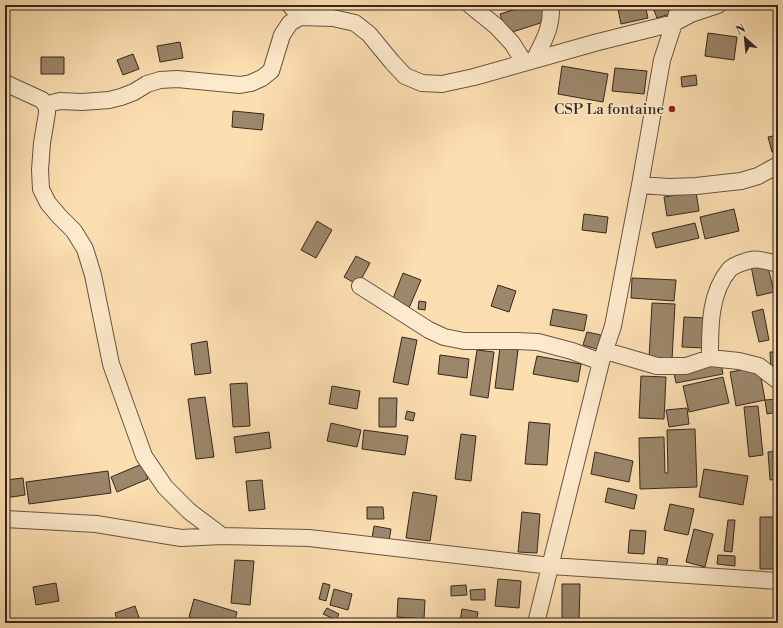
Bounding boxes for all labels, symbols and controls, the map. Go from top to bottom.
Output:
north arrow [725,18,765,58]
text: N [734,22,748,38]
place label: CSP La fontaine [554,100,664,119]
marker: CSP La fontaine [667,104,677,114]

